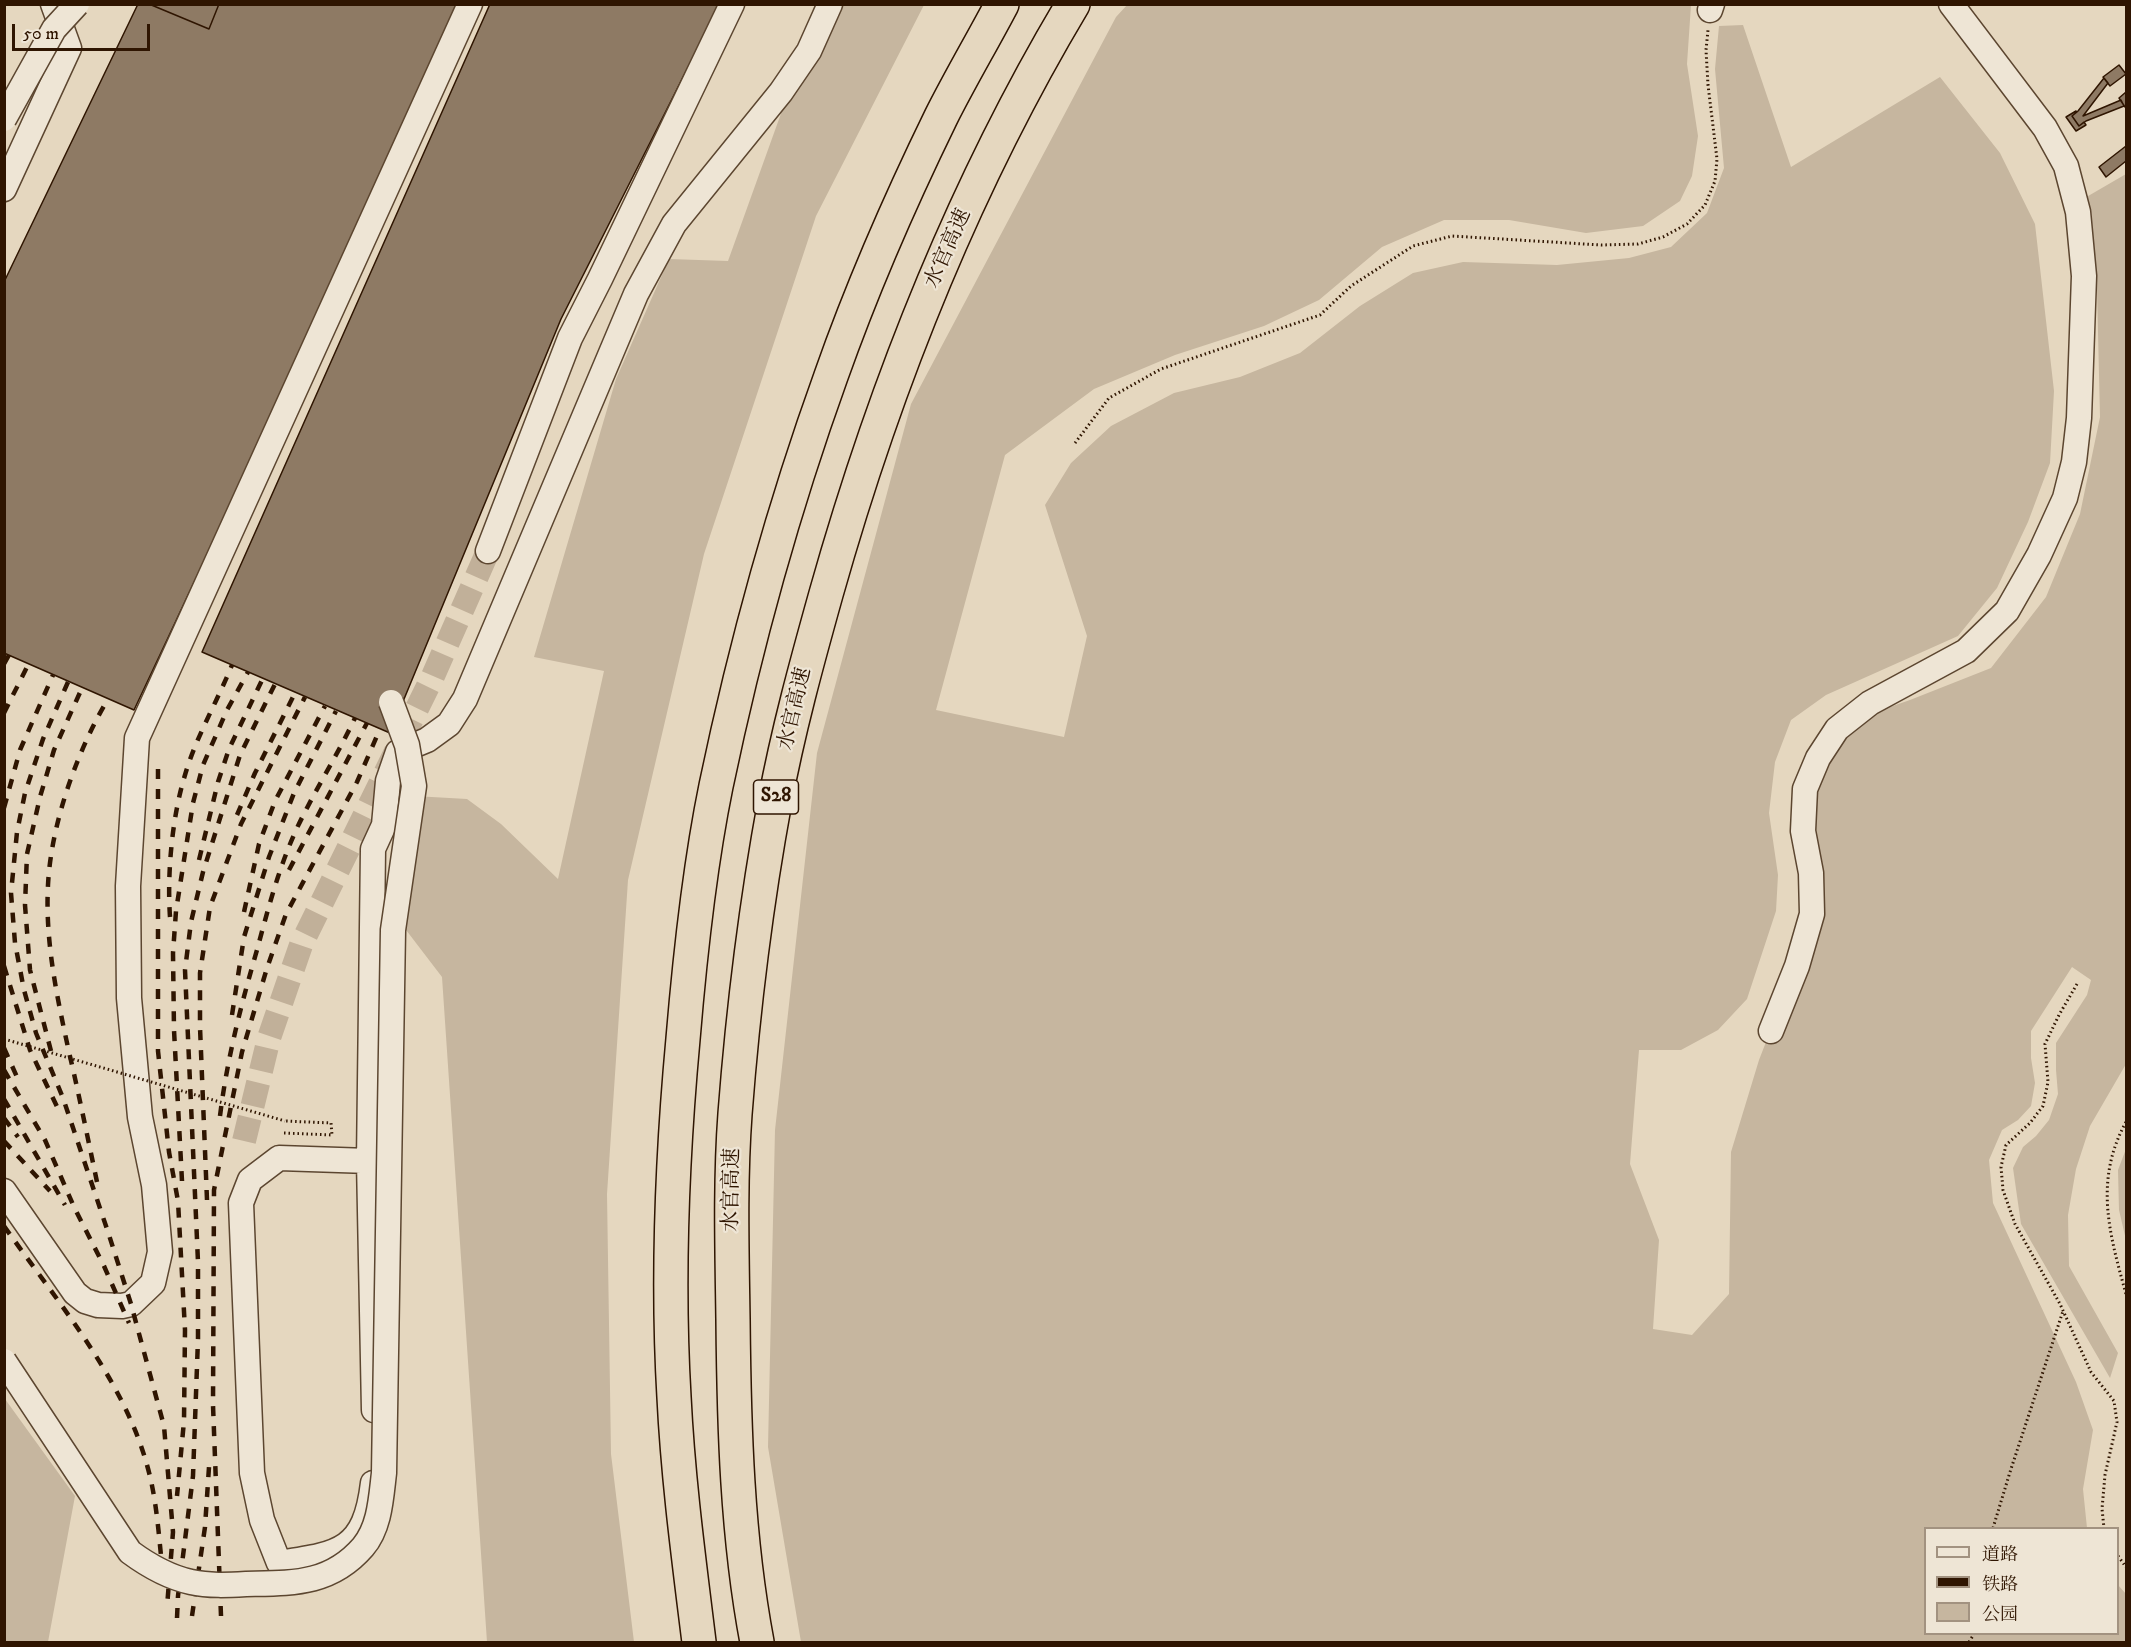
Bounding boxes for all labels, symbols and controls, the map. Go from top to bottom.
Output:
scale bar [15,12,153,50]
text: 50 m [23,23,59,45]
street label: 水官高速 [920,206,978,292]
street label: 水官高速 [774,665,818,753]
road number: S28 [754,780,798,814]
street label: 水官高速 [720,1148,746,1232]
legend [1924,1527,2119,1635]
text: 道路 [1982,1544,2018,1566]
text: 铁路 [1982,1574,2018,1596]
text: 公园 [1982,1604,2018,1626]

